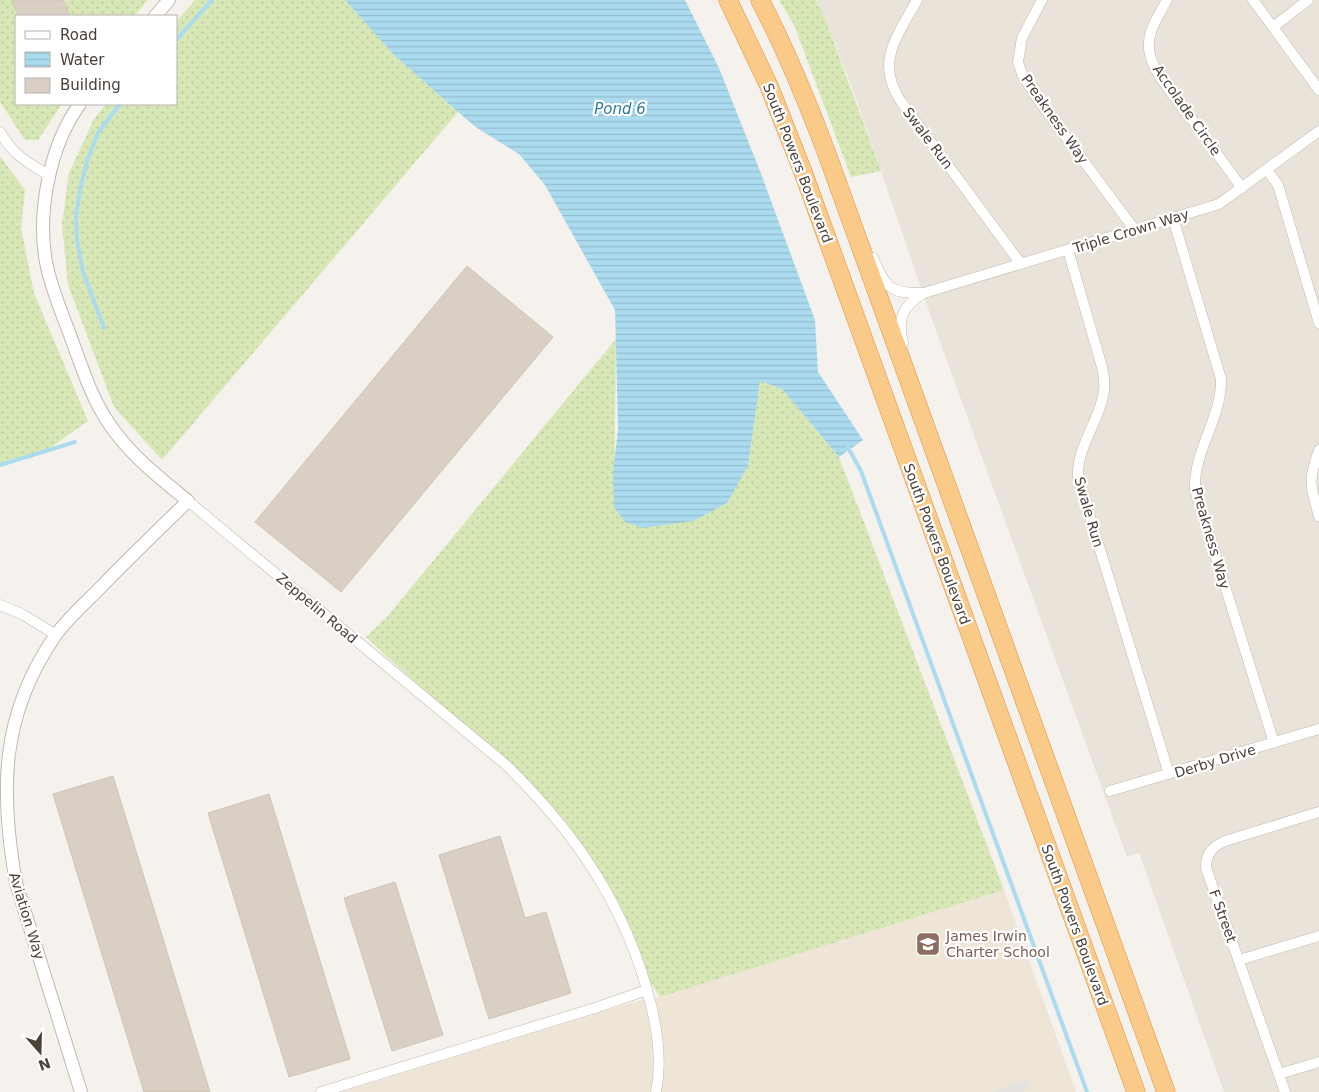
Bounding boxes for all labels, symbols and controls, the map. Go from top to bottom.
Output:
legend [15,15,178,105]
text: Road [60,26,98,44]
text: Water [60,51,105,69]
street label: Accolade Circle [1150,62,1224,158]
street label: Preakness Way [1018,71,1092,167]
text: Building [60,76,121,94]
street label: South Powers Boulevard [760,81,836,245]
water label: Pond 6 [594,100,646,118]
street label: Swale Run [900,104,956,172]
street label: Triple Crown Way [1070,206,1191,257]
street label: South Powers Boulevard [900,461,974,627]
street label: Swale Run [1071,475,1107,549]
street label: Preakness Way [1189,485,1233,591]
street label: Zeppelin Road [273,569,361,647]
street label: Derby Drive [1172,741,1258,781]
street label: South Powers Boulevard [1038,842,1112,1008]
street label: Aviation Way [6,870,48,962]
street label: F Street [1206,887,1240,945]
place label: James Irwin Charter School [945,928,1050,960]
school or university icon: James Irwin Charter School [915,931,941,957]
north arrow [15,1027,65,1077]
text: N [36,1055,53,1074]

